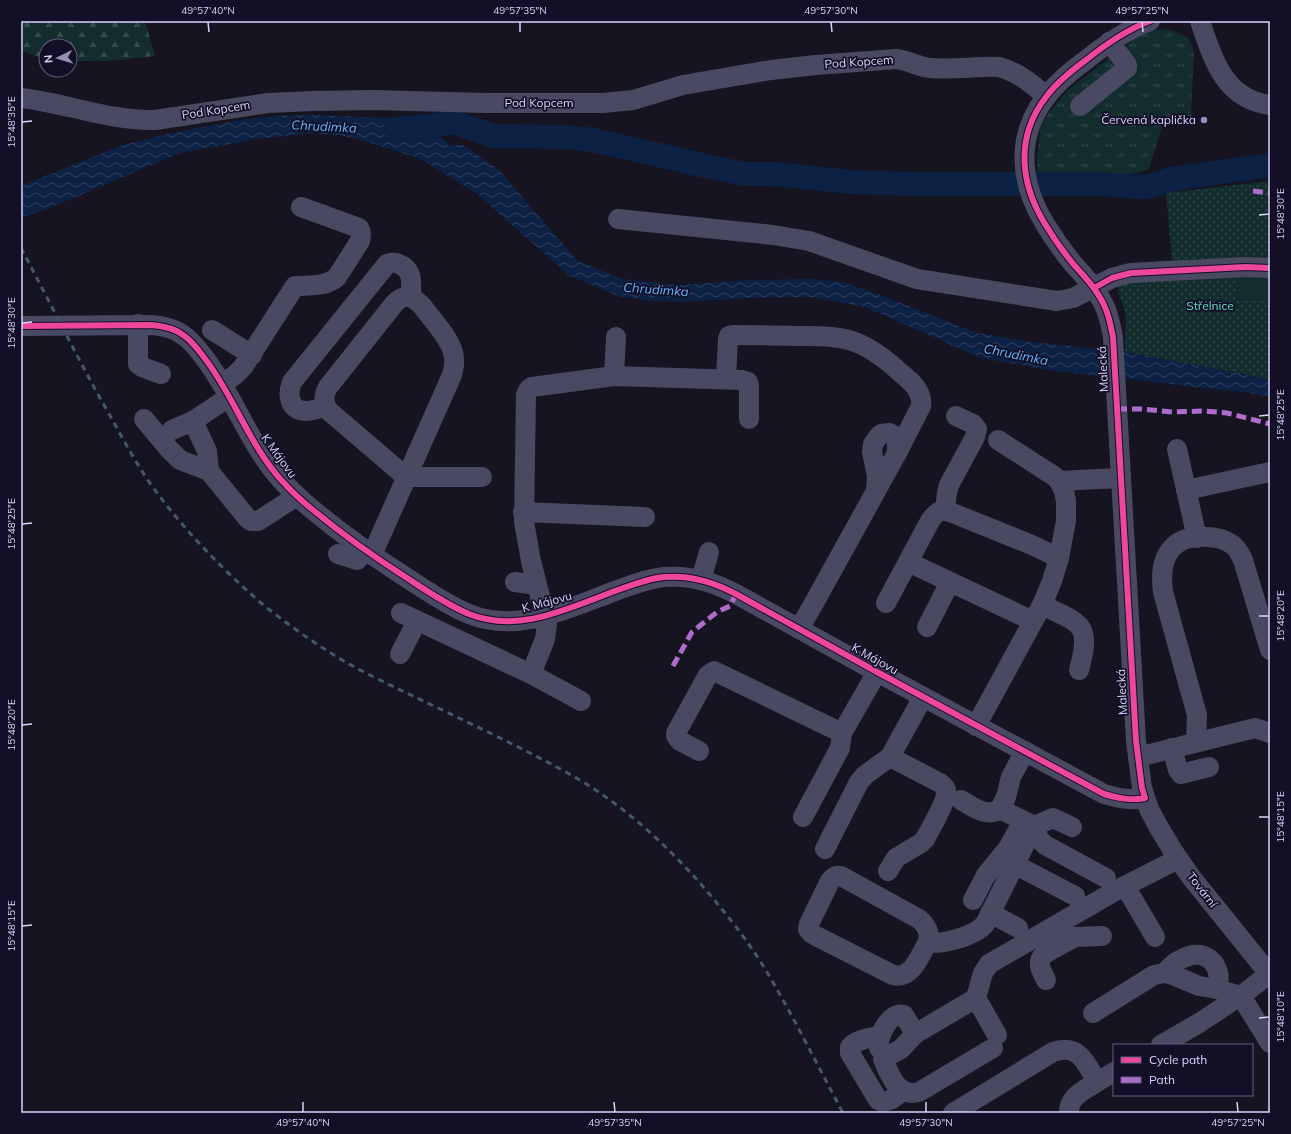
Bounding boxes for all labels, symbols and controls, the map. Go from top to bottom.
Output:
text: 49°57'40"N [181,4,235,17]
text: 49°57'35"N [493,4,547,17]
text: 49°57'30"N [804,4,858,17]
text: 49°57'25"N [1115,4,1169,17]
north arrow [38,38,78,78]
street label: Pod Kopcem [824,52,894,71]
text: N [41,54,55,64]
street label: Pod Kopcem [504,95,574,110]
text: 15°48'35"E [5,96,18,148]
street label: Pod Kopcem [181,97,251,122]
place label: Červená kaplička [1101,112,1196,127]
marker: Červená kaplička [1199,115,1209,125]
water label: Chrudimka [291,116,357,136]
text: 15°48'30"E [1274,188,1287,240]
water label: Chrudimka [623,279,689,299]
text: 15°48'30"E [5,297,18,349]
park label: Střelnice [1186,298,1234,313]
water label: Chrudimka [982,340,1050,368]
street label: Malecká [1094,346,1111,392]
text: 15°48'25"E [1274,389,1287,441]
street label: K Májovu [258,431,301,481]
text: 15°48'25"E [5,498,18,550]
street label: K Májovu [520,588,574,615]
text: 15°48'20"E [1274,590,1287,642]
street label: K Májovu [849,640,901,678]
street label: Malecká [1113,669,1130,715]
text: 15°48'20"E [5,699,18,751]
text: 15°48'15"E [1274,791,1287,843]
street label: Tovární [1184,869,1222,911]
text: 15°48'15"E [5,900,18,952]
text: 15°48'10"E [1274,991,1287,1043]
legend [1113,1044,1253,1096]
text: Cycle path [1149,1052,1207,1067]
text: Path [1149,1072,1175,1087]
text: 49°57'40"N [276,1116,330,1129]
text: 49°57'35"N [588,1116,642,1129]
text: 49°57'30"N [899,1116,953,1129]
text: 49°57'25"N [1211,1116,1265,1129]

